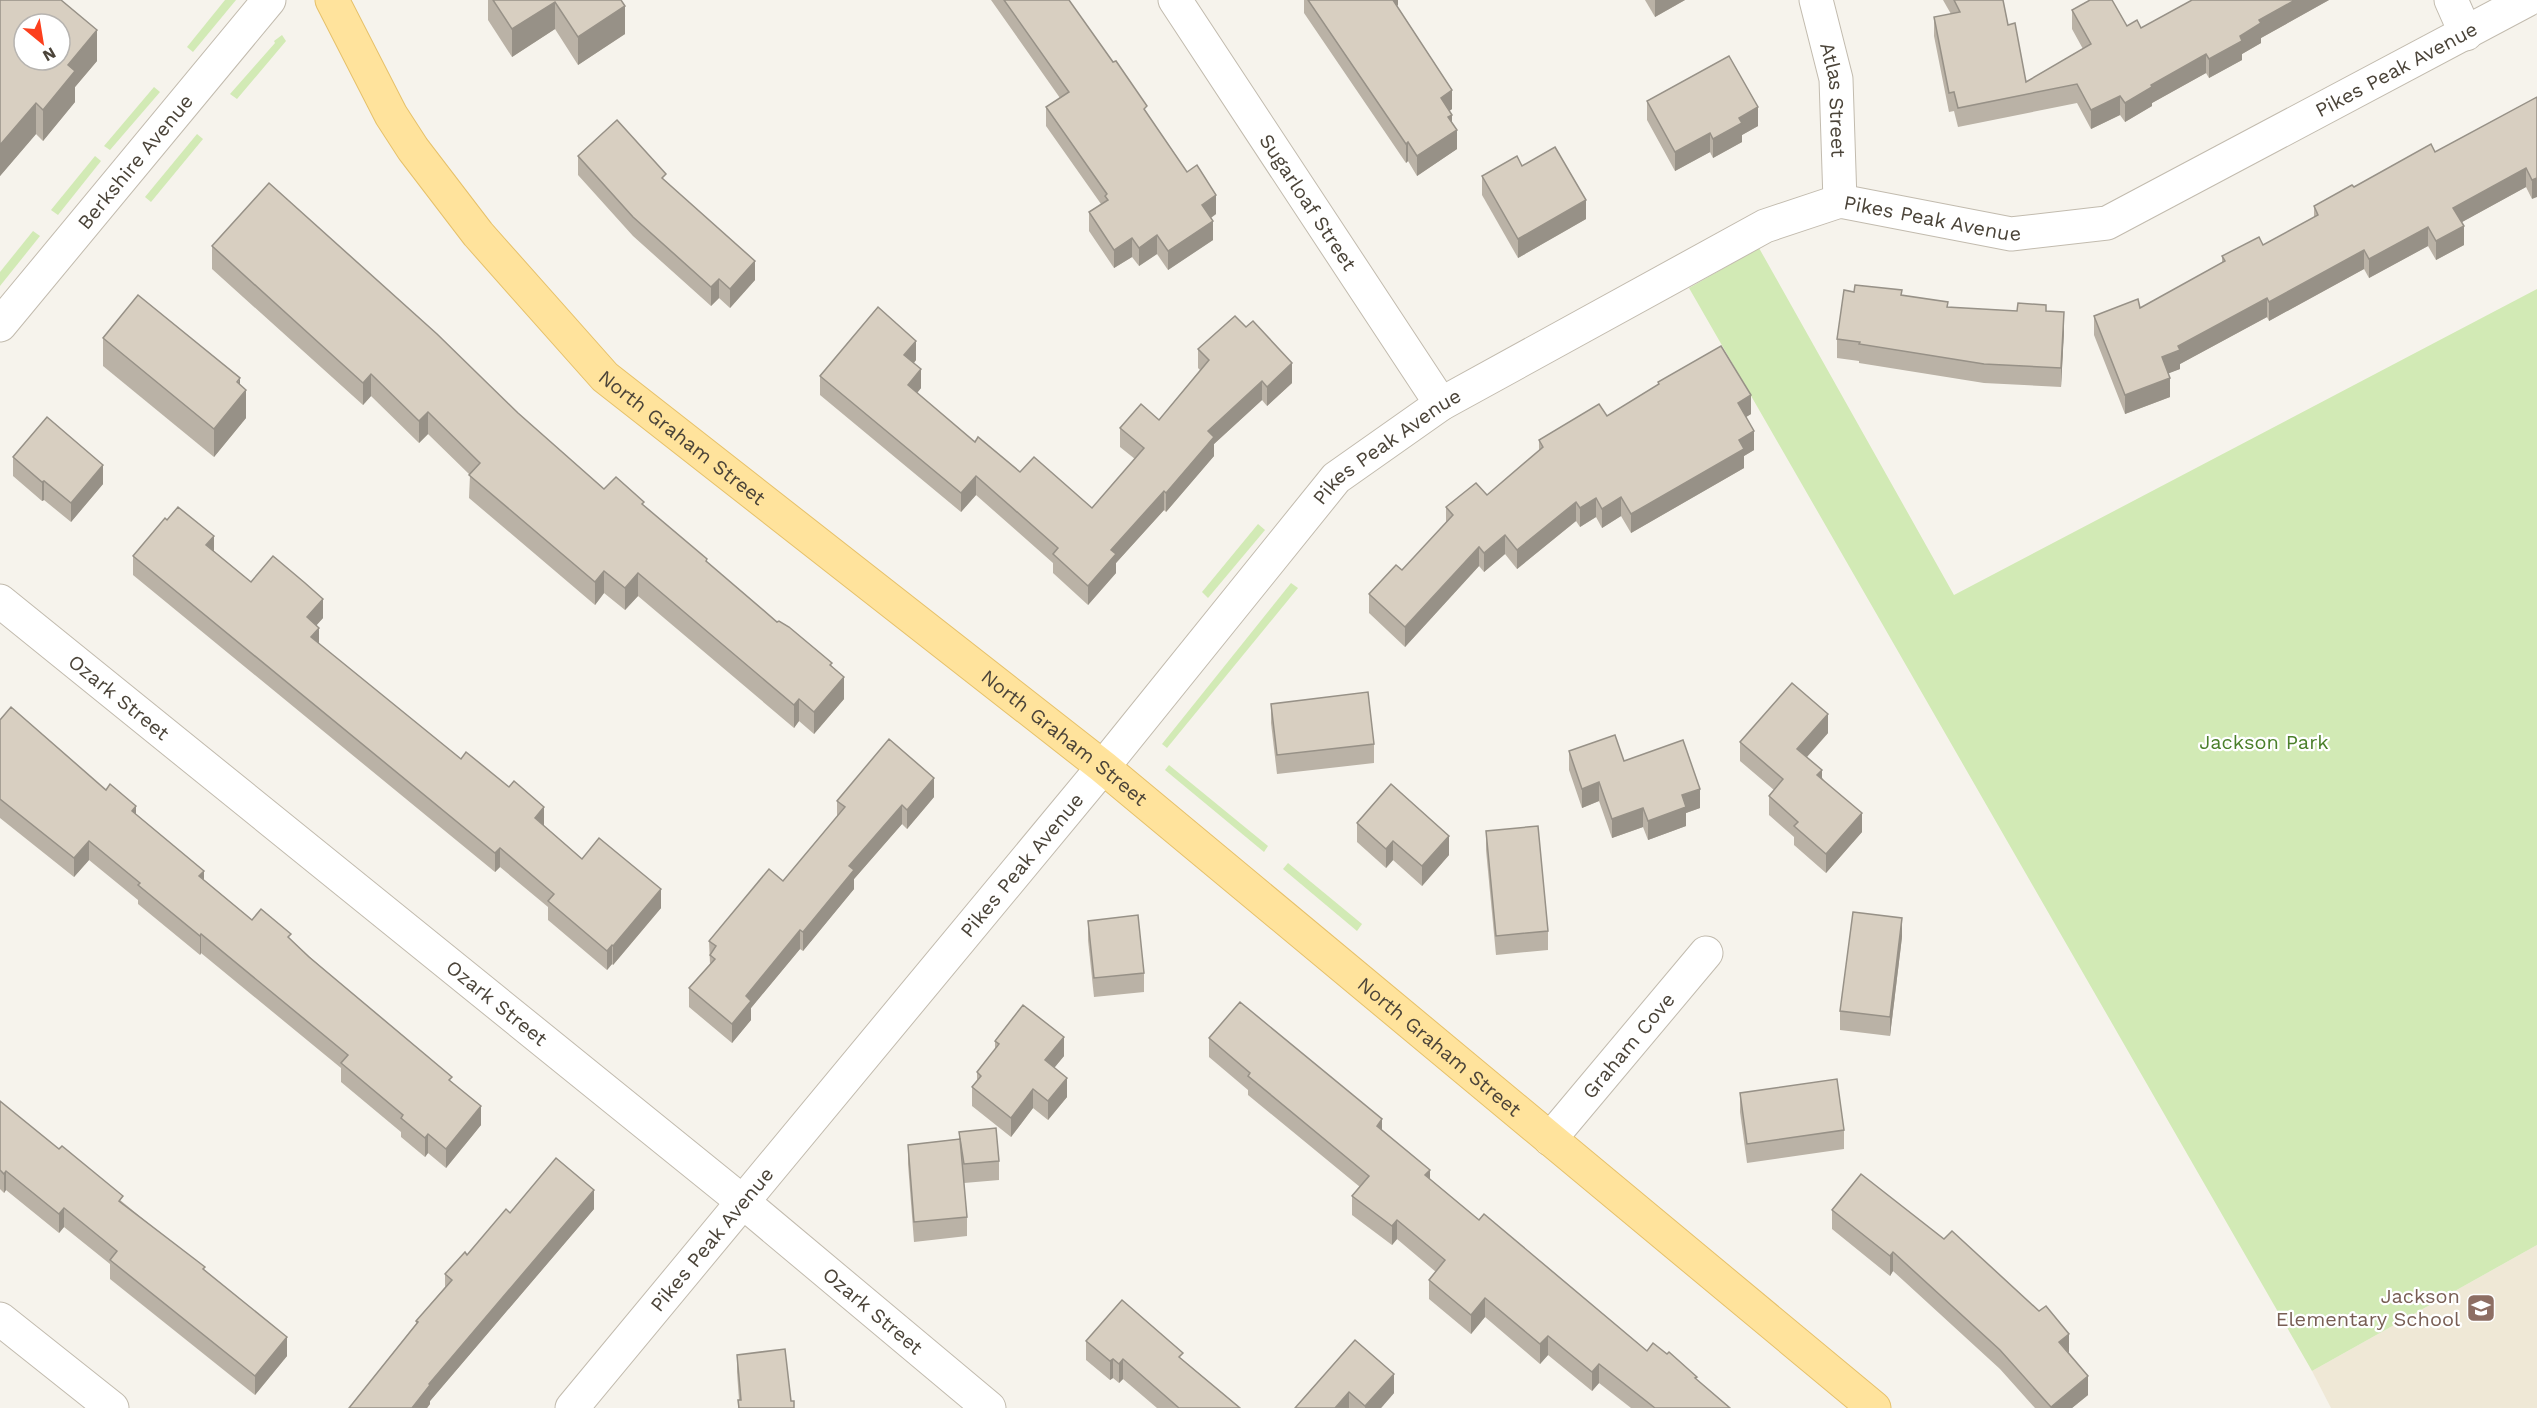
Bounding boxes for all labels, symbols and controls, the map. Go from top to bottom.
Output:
north arrow [12,12,72,72]
street label: Pikes Peak Avenue [2311,17,2481,122]
street label: Atlas Street [1815,40,1851,158]
text: N [39,43,59,66]
street label: Berkshire Avenue [72,89,198,234]
street label: Sugarloaf Street [1254,129,1362,276]
street label: Pikes Peak Avenue [1842,190,2022,246]
street label: North Graham Street [594,365,771,511]
street label: Pikes Peak Avenue [1307,383,1465,509]
street label: Ozark Street [64,649,175,746]
street label: North Graham Street [977,664,1153,811]
park label: Jackson Park [2199,730,2329,754]
street label: Pikes Peak Avenue [955,788,1088,942]
street label: Ozark Street [441,955,553,1051]
street label: North Graham Street [1353,972,1526,1122]
street label: Graham Cove [1577,988,1680,1103]
street label: Pikes Peak Avenue [645,1162,778,1316]
street label: Ozark Street [818,1262,928,1360]
place label: Jackson Elementary School [2276,1284,2460,1331]
school or university icon: Jackson Elementary School [2465,1292,2497,1324]

